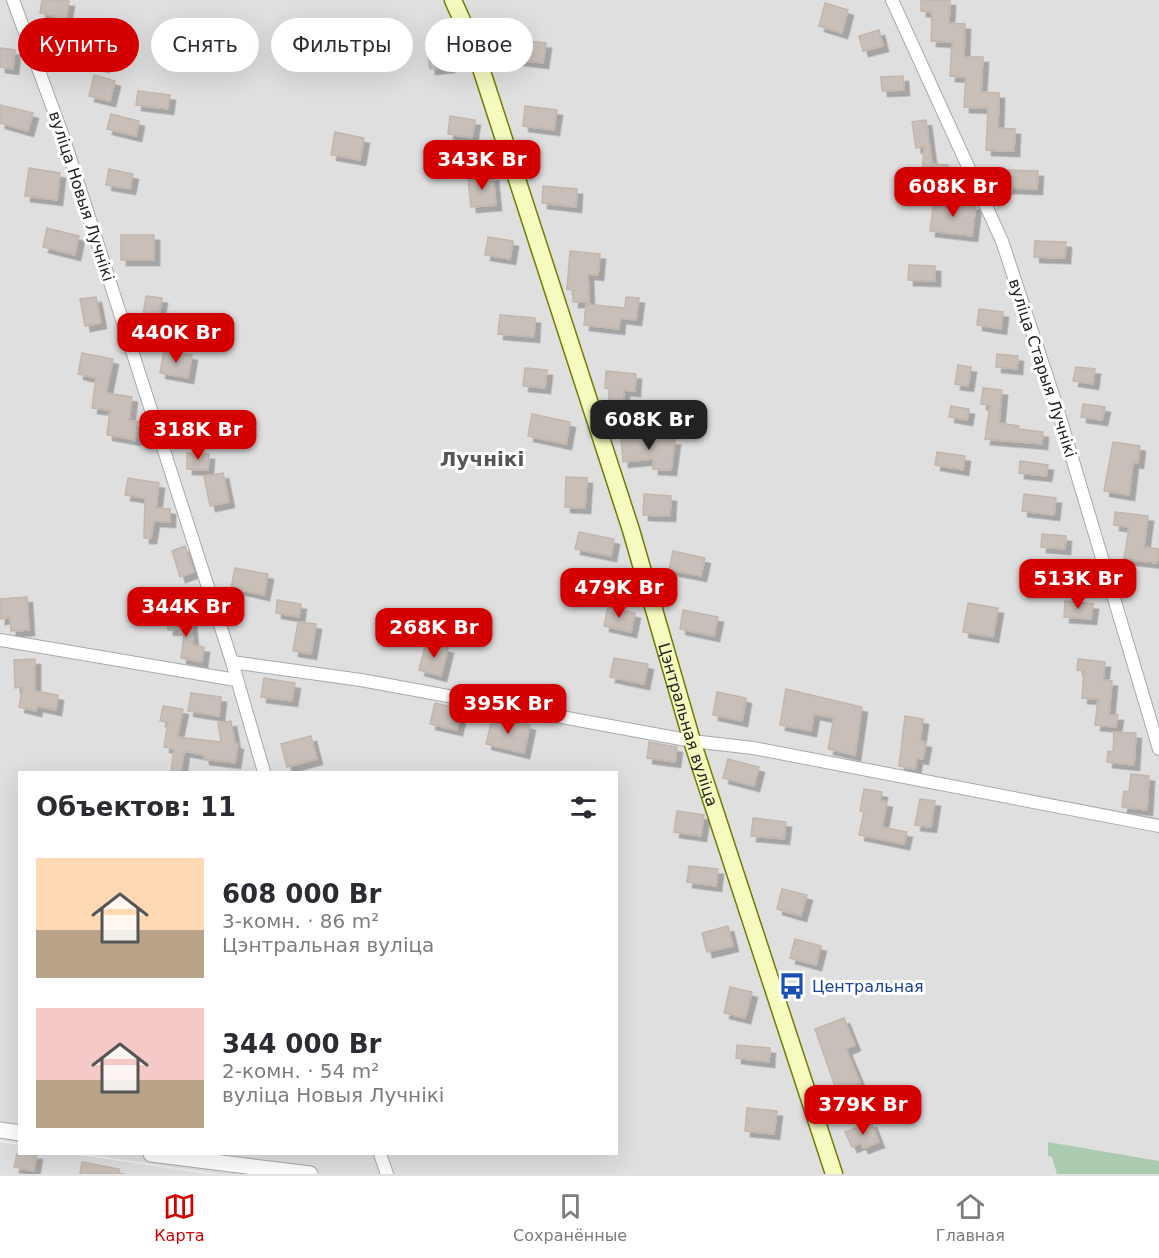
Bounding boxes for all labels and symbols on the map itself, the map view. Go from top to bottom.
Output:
street label: вуліца Новыя Лучнікі [45,109,118,284]
pin: 343K Br [427,140,537,191]
pin: 608K Br [898,167,1008,218]
street label: вуліца Старыя Лучнікі [1005,276,1080,460]
pin: 440K Br [121,313,231,364]
pin: 608K Br [594,400,704,451]
pin: 318K Br [143,410,253,461]
district label: Лучнікі [440,447,524,471]
pin: 513K Br [1023,559,1133,610]
pin: 479K Br [564,568,674,619]
pin: 344K Br [131,587,241,638]
pin: 268K Br [379,608,489,659]
street label: Цэнтральная вуліца [654,641,722,809]
pin: 395K Br [453,684,563,735]
bus stop icon: Центральная [777,971,807,1001]
place label: Центральная [812,977,924,996]
pin: 379K Br [808,1085,918,1136]

